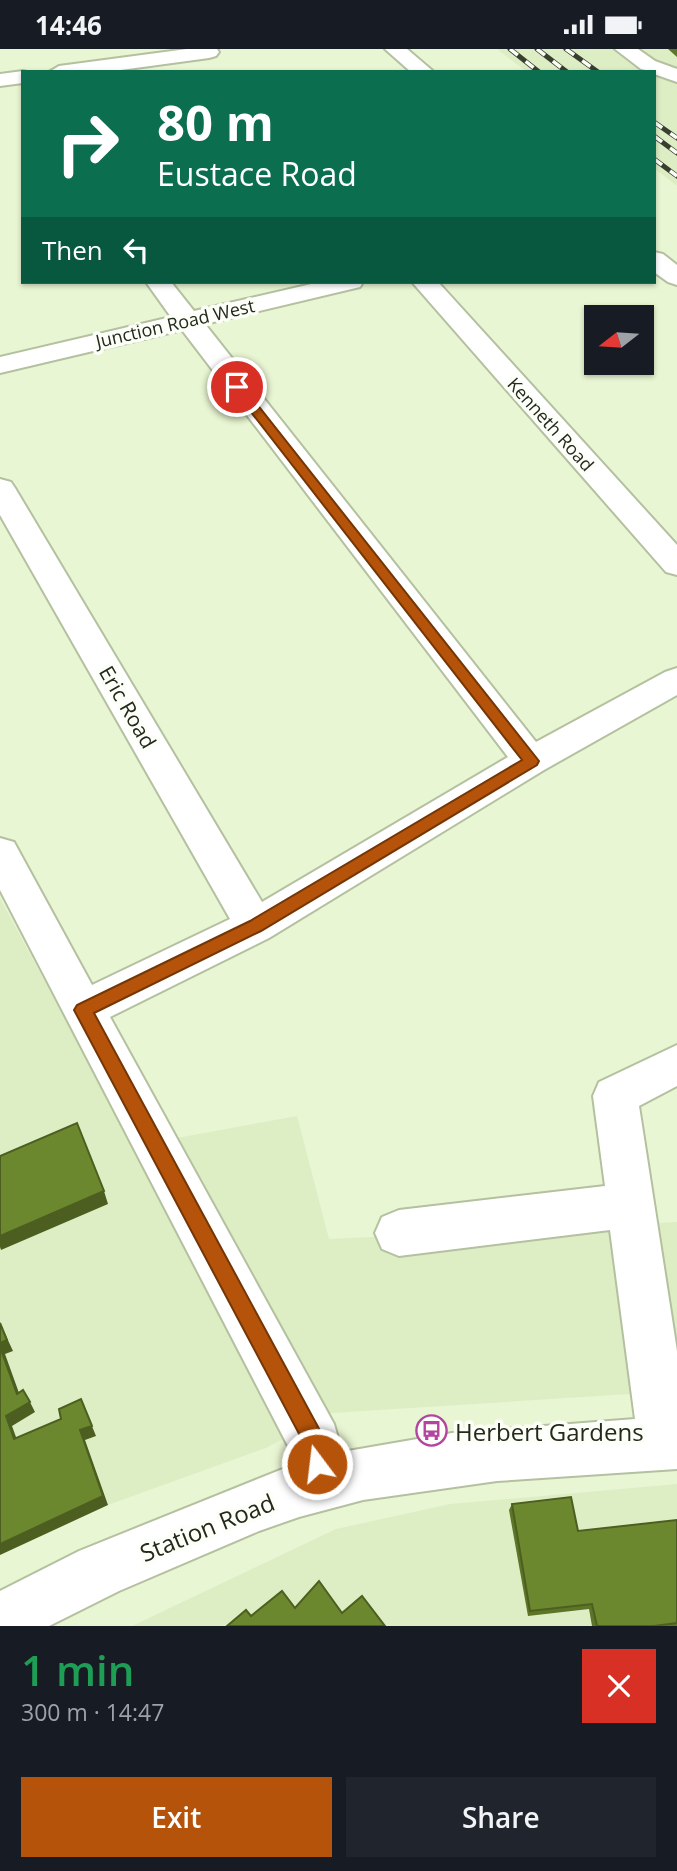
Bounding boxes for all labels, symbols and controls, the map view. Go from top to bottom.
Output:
text: 14:46 [35,7,102,43]
text: 80 m [157,89,274,155]
icon: right [42,98,133,189]
text: Eustace Road [157,152,357,195]
icon: left [117,231,155,269]
text: Then [42,232,103,268]
street label: Junction Road West [91,293,257,353]
north arrow [584,305,654,375]
map controls [584,305,654,375]
pin [207,357,267,417]
icon: arrive [218,368,256,406]
street label: Kenneth Road [502,372,600,476]
street label: Eric Road [93,661,163,753]
bus stop icon: Herbert Gardens [415,1414,449,1448]
place label: Herbert Gardens [455,1415,644,1448]
position arrow [280,1427,354,1501]
street label: Station Road [135,1485,279,1569]
text: 1 min [21,1641,134,1698]
button: close [582,1649,656,1723]
text: 300 m · 14:47 [21,1696,164,1728]
button: Exit [21,1777,332,1857]
button: Share [346,1777,656,1857]

